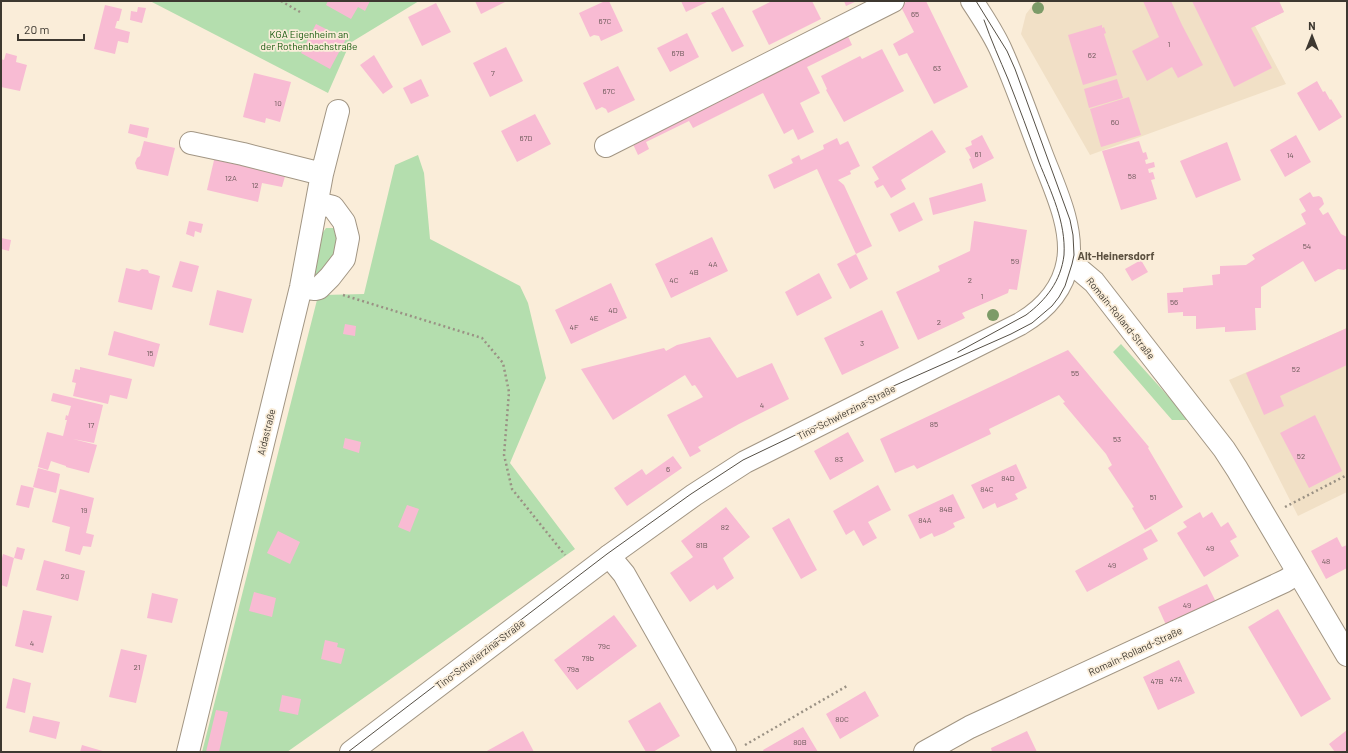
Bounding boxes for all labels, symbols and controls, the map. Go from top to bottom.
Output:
house number: 65 [911,9,919,19]
scale bar [18,16,84,42]
house number: 67C [599,16,612,26]
north arrow [1292,16,1332,56]
text: N [1308,19,1316,32]
text: 20 m [24,22,50,36]
park label: KGA Eigenheim an der Rothenbachstraße [261,28,357,52]
house number: 1 [1168,39,1171,49]
house number: 67B [672,48,684,58]
house number: 62 [1088,50,1096,60]
house number: 63 [933,63,941,73]
house number: 7 [491,68,495,78]
house number: 67C [603,86,616,96]
house number: 10 [274,98,282,108]
house number: 60 [1111,117,1119,127]
house number: 67D [520,133,532,143]
house number: 61 [975,149,982,159]
house number: 14 [1286,150,1294,160]
house number: 58 [1128,171,1136,181]
house number: 12A [225,173,237,183]
house number: 12 [251,180,259,190]
house number: 54 [1303,241,1311,251]
district label: Alt-Heinersdorf [1078,249,1154,262]
house number: 59 [1011,256,1019,266]
house number: 4A [708,259,718,269]
house number: 4B [689,267,699,277]
house number: 4C [669,275,679,285]
house number: 2 [968,275,972,285]
street label: Romain-Rolland-Straße [1084,275,1158,361]
house number: 1 [981,291,984,301]
house number: 56 [1170,297,1178,307]
house number: 4D [608,305,618,315]
house number: 4E [589,313,599,323]
house number: 2 [937,317,941,327]
house number: 4F [570,322,579,332]
house number: 3 [860,338,864,348]
house number: 15 [147,348,153,358]
house number: 52 [1292,364,1300,374]
house number: 55 [1071,368,1079,378]
street label: Tino-Schwierzina-Straße [795,382,897,442]
house number: 4 [760,400,764,410]
street label: Aidastraße [254,408,278,456]
house number: 85 [930,419,938,429]
house number: 17 [88,420,95,430]
house number: 53 [1113,434,1121,444]
house number: 52 [1297,451,1305,461]
house number: 83 [835,454,843,464]
house number: 6 [666,464,670,474]
house number: 84D [1001,473,1015,483]
house number: 84C [980,484,994,494]
house number: 51 [1150,492,1157,502]
house number: 84B [939,504,953,514]
house number: 19 [81,505,87,515]
house number: 84A [918,515,932,525]
house number: 82 [721,522,729,532]
house number: 81B [696,540,708,550]
house number: 49 [1206,543,1214,553]
house number: 48 [1322,556,1330,566]
house number: 49 [1108,560,1116,570]
house number: 20 [61,571,69,581]
house number: 49 [1183,600,1191,610]
street label: Tino-Schwierzina-Straße [433,617,527,691]
street label: Romain-Rolland-Straße [1086,624,1184,678]
house number: 4 [30,638,34,648]
house number: 79c [598,641,610,651]
house number: 79b [582,653,594,663]
house number: 21 [134,662,141,672]
house number: 79a [567,664,579,674]
house number: 47A [1170,674,1183,684]
house number: 47B [1151,676,1163,686]
house number: 80C [835,714,849,724]
house number: 80B [793,737,807,747]

